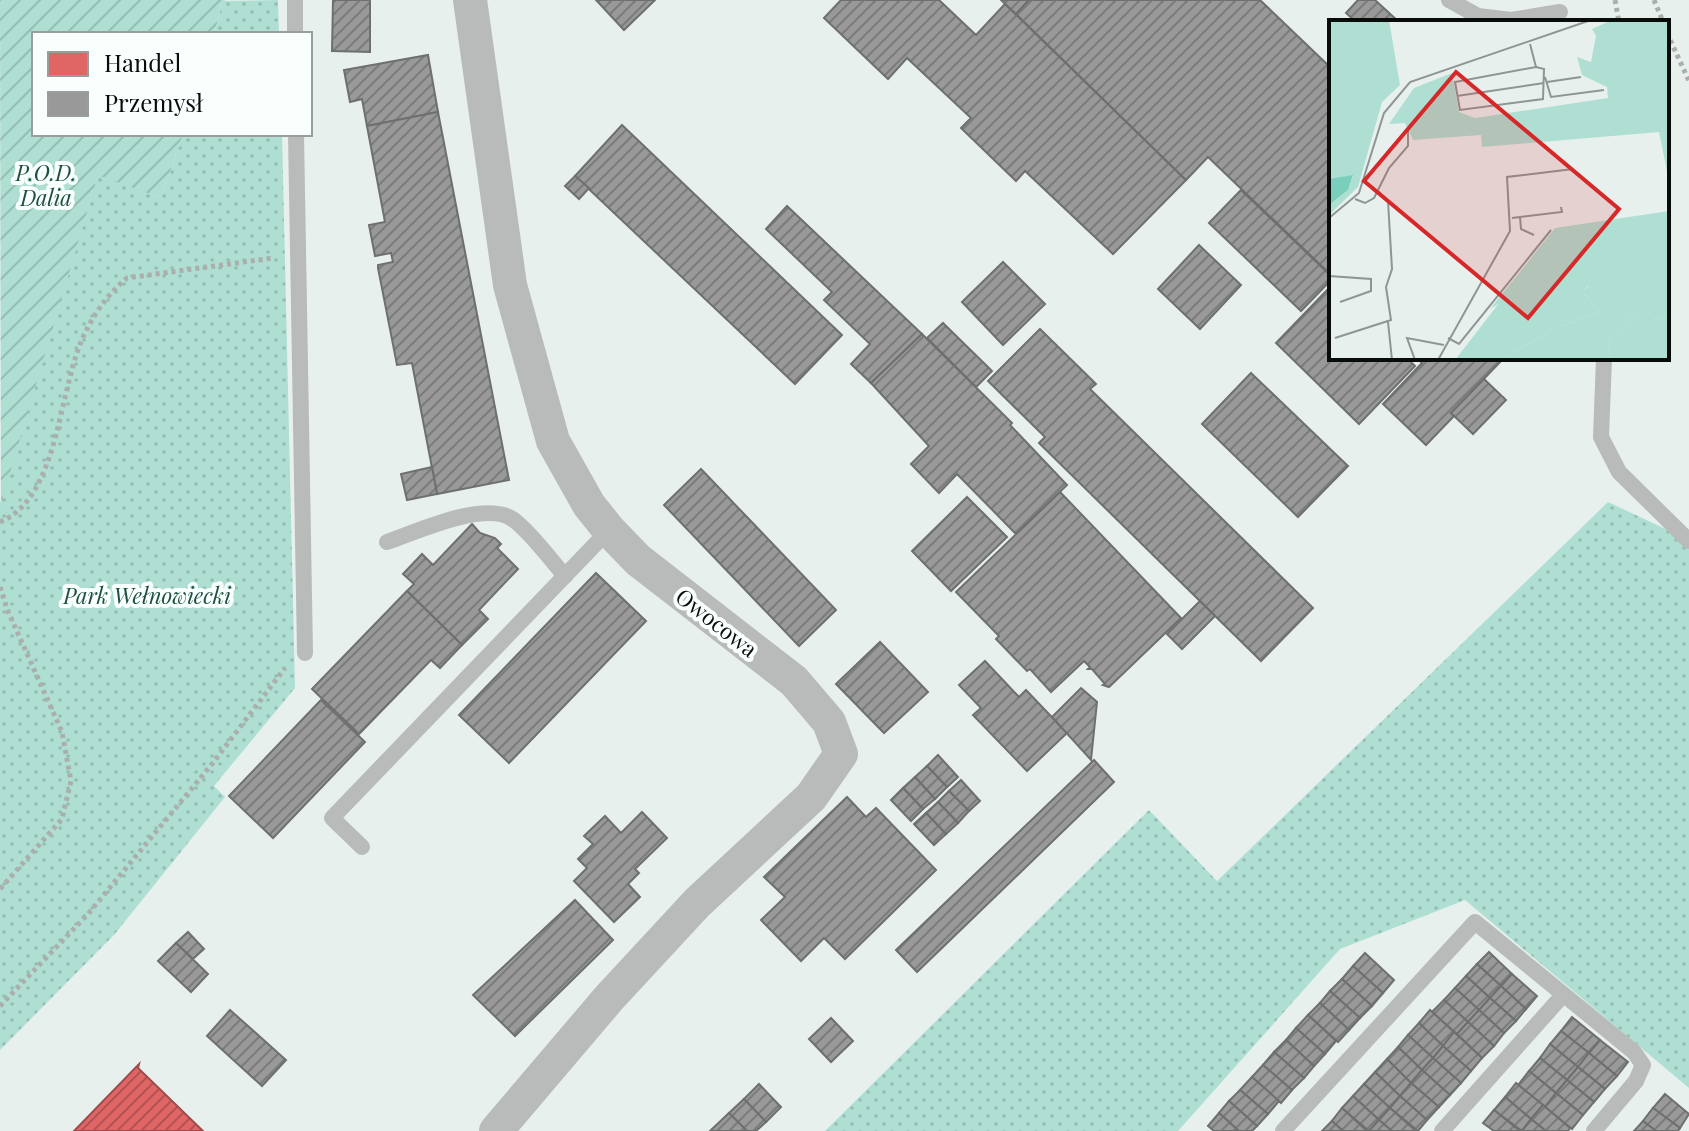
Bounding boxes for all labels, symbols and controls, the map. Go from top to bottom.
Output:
inset map [1329,20,1669,360]
legend [32,32,312,136]
text: Handel [104,46,181,78]
text: Przemysł [104,86,204,118]
park label: P.O.D. Dalia [14,157,77,212]
park label: Park Wełnowiecki [62,580,231,610]
street label: Owocowa [670,581,764,663]

